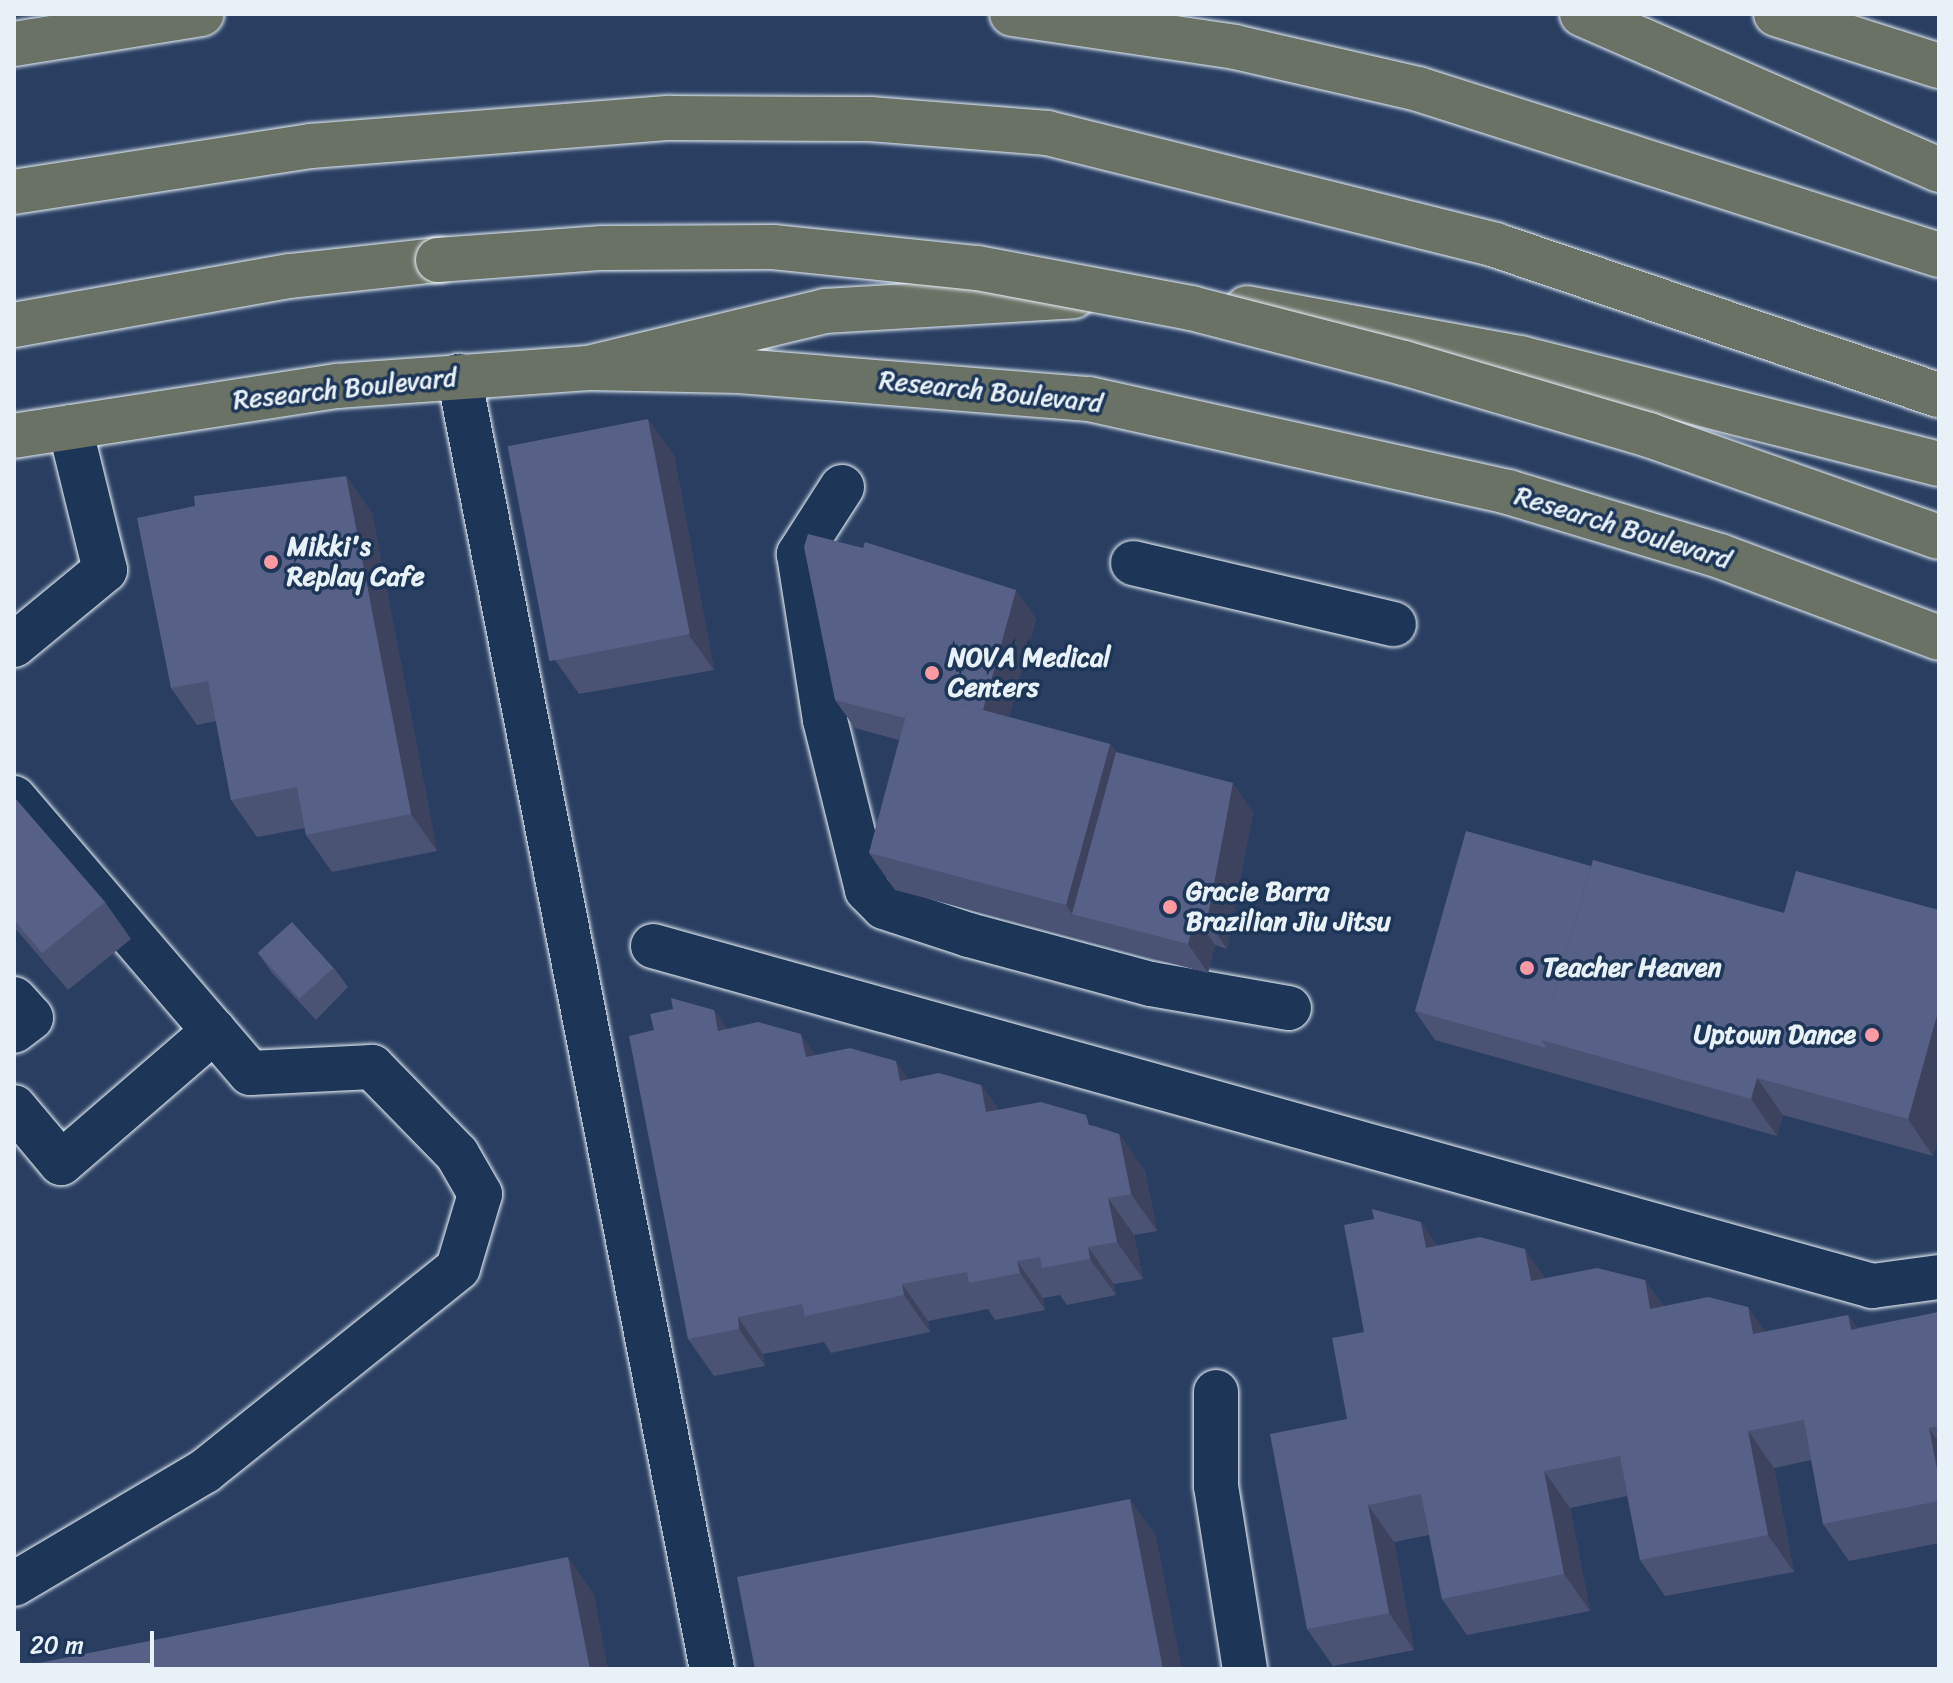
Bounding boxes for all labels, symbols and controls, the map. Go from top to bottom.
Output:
street label: Research Boulevard [232,362,458,416]
street label: Research Boulevard [878,365,1104,419]
street label: Research Boulevard [1511,480,1735,576]
place label: Mikki's Replay Cafe [287,531,425,592]
marker: Mikki's Replay Cafe [262,553,280,571]
place label: NOVA Medical Centers [948,642,1111,704]
marker: NOVA Medical Centers [923,664,941,682]
place label: Gracie Barra Brazilian Jiu Jitsu [1186,876,1391,938]
marker: Gracie Barra Brazilian Jiu Jitsu [1161,898,1179,916]
place label: Teacher Heaven [1543,952,1722,984]
marker: Teacher Heaven [1518,959,1536,977]
place label: Uptown Dance [1693,1019,1856,1051]
marker: Uptown Dance [1863,1026,1881,1044]
scale bar [20,1615,158,1665]
text: 20 m [30,1624,84,1666]

